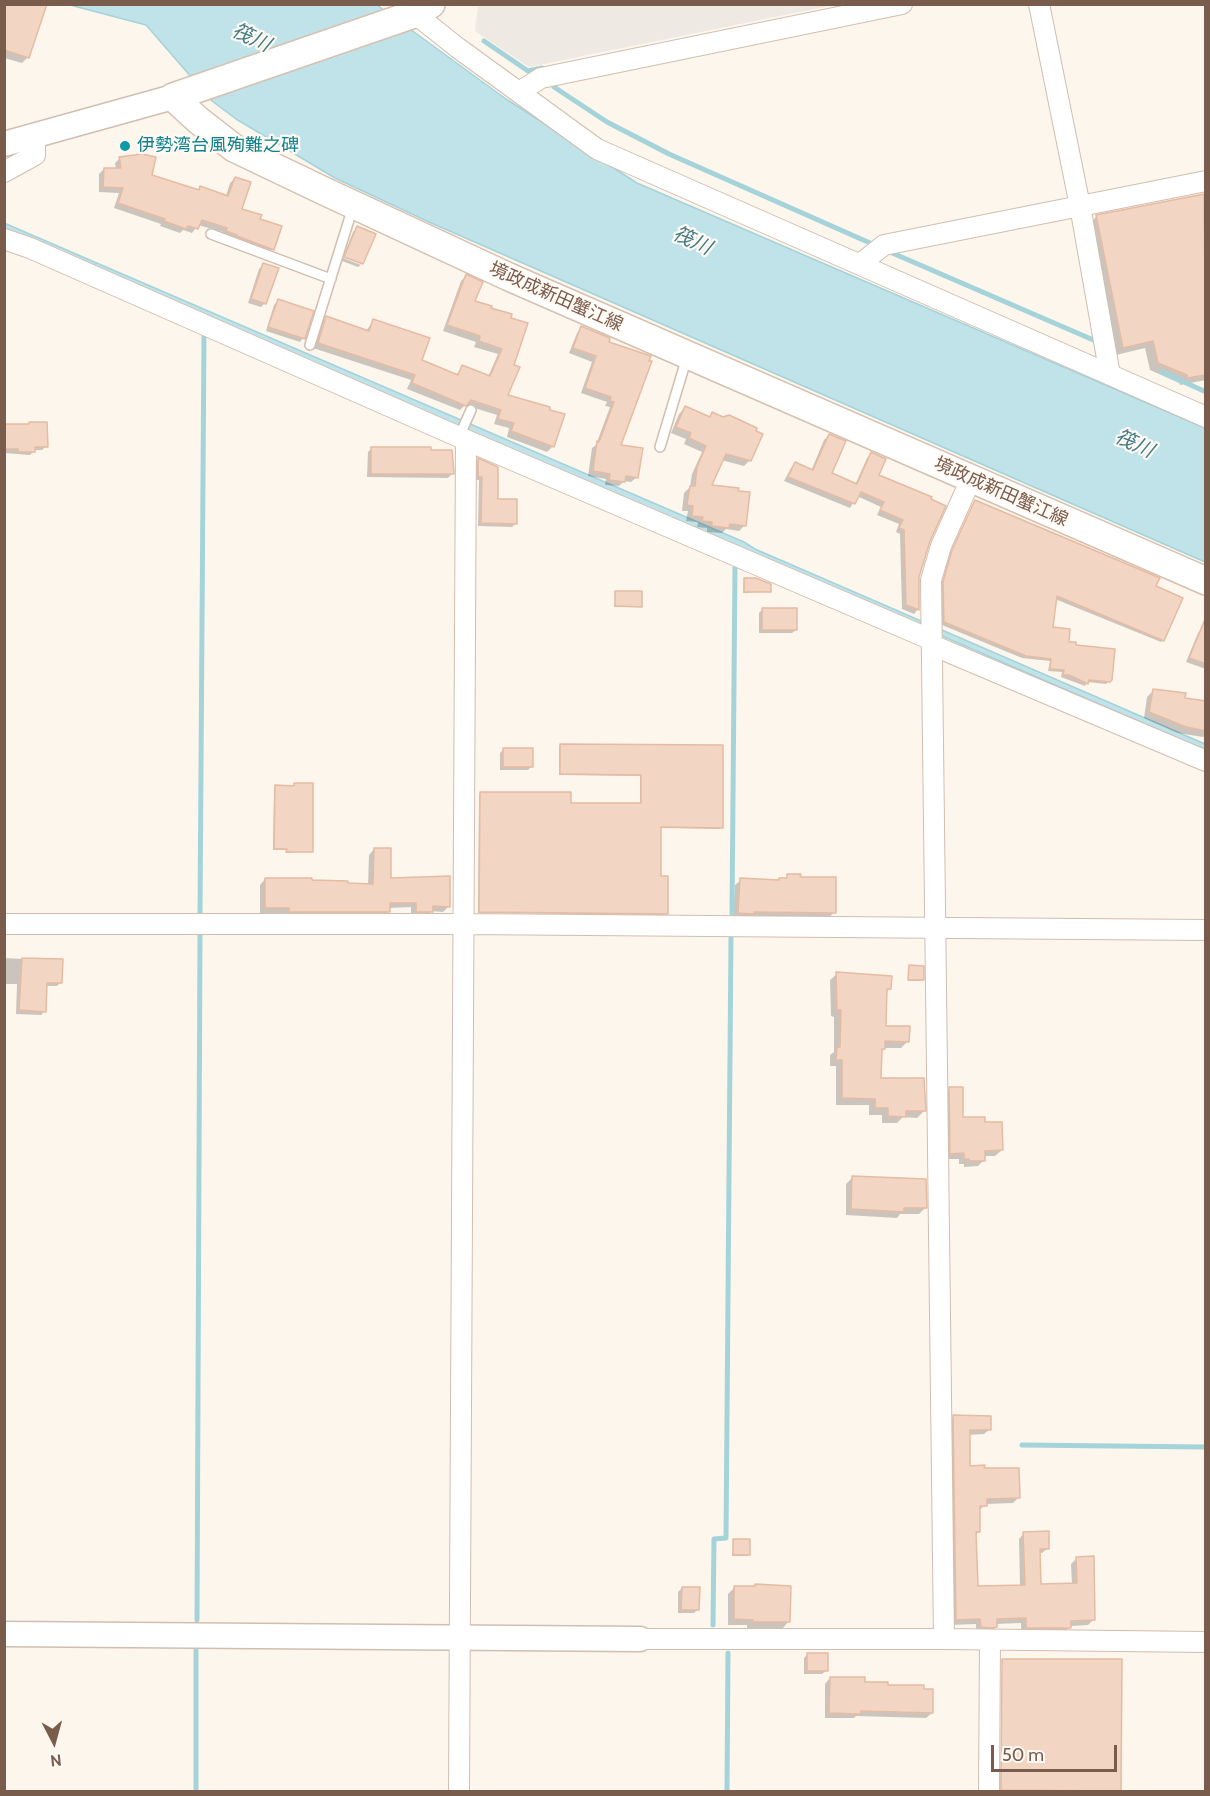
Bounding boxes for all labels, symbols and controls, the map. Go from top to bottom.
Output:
water label: 筏川 [228,19,274,57]
place label: 伊勢湾台風殉難之碑 [137,135,299,157]
marker: 伊勢湾台風殉難之碑 [118,139,132,153]
water label: 筏川 [669,222,715,260]
street label: 境政成新田蟹江線 [486,258,626,336]
water label: 筏川 [1111,425,1157,463]
street label: 境政成新田蟹江線 [931,453,1071,531]
north arrow [24,1712,84,1772]
scale bar [994,1733,1120,1771]
text: 50 m [1002,1744,1044,1766]
text: N [49,1750,63,1770]

